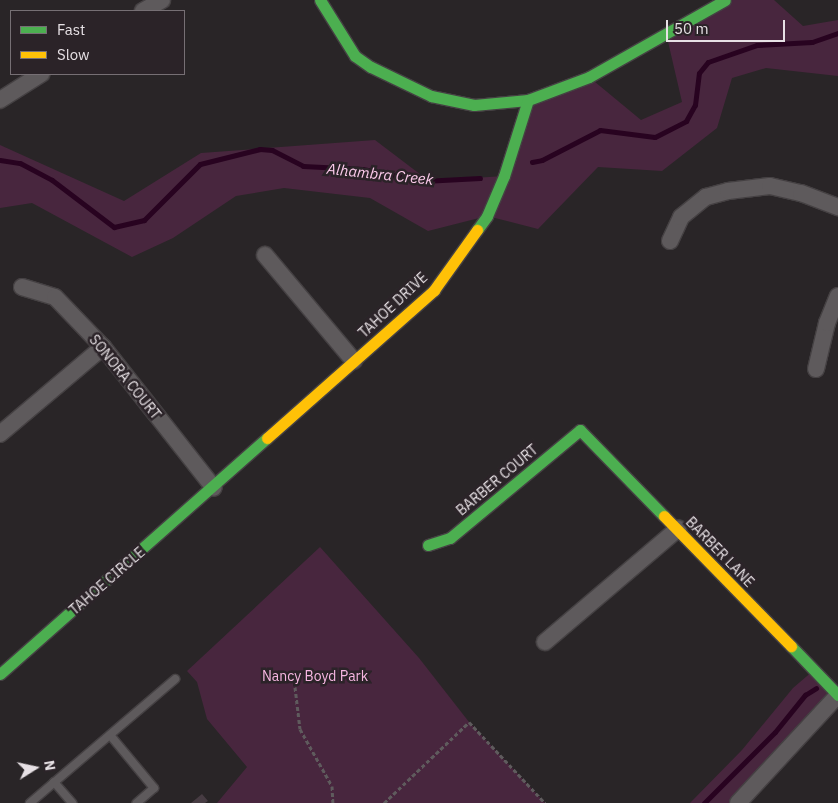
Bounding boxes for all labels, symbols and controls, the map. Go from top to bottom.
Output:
legend [10,10,185,75]
scale bar [668,10,787,42]
text: 50 m [674,19,709,38]
text: Fast [57,20,85,39]
text: Slow [57,45,90,64]
water label: Alhambra Creek [326,159,434,189]
street label: TAHOE DRIVE [355,269,431,341]
street label: SONORA COURT [86,331,164,423]
street label: BARBER COURT [453,441,541,519]
street label: BARBER LANE [682,514,758,590]
street label: TAHOE CIRCLE [66,544,148,618]
park label: Nancy Boyd Park [262,668,368,684]
north arrow [10,743,60,793]
text: N [40,759,60,772]

